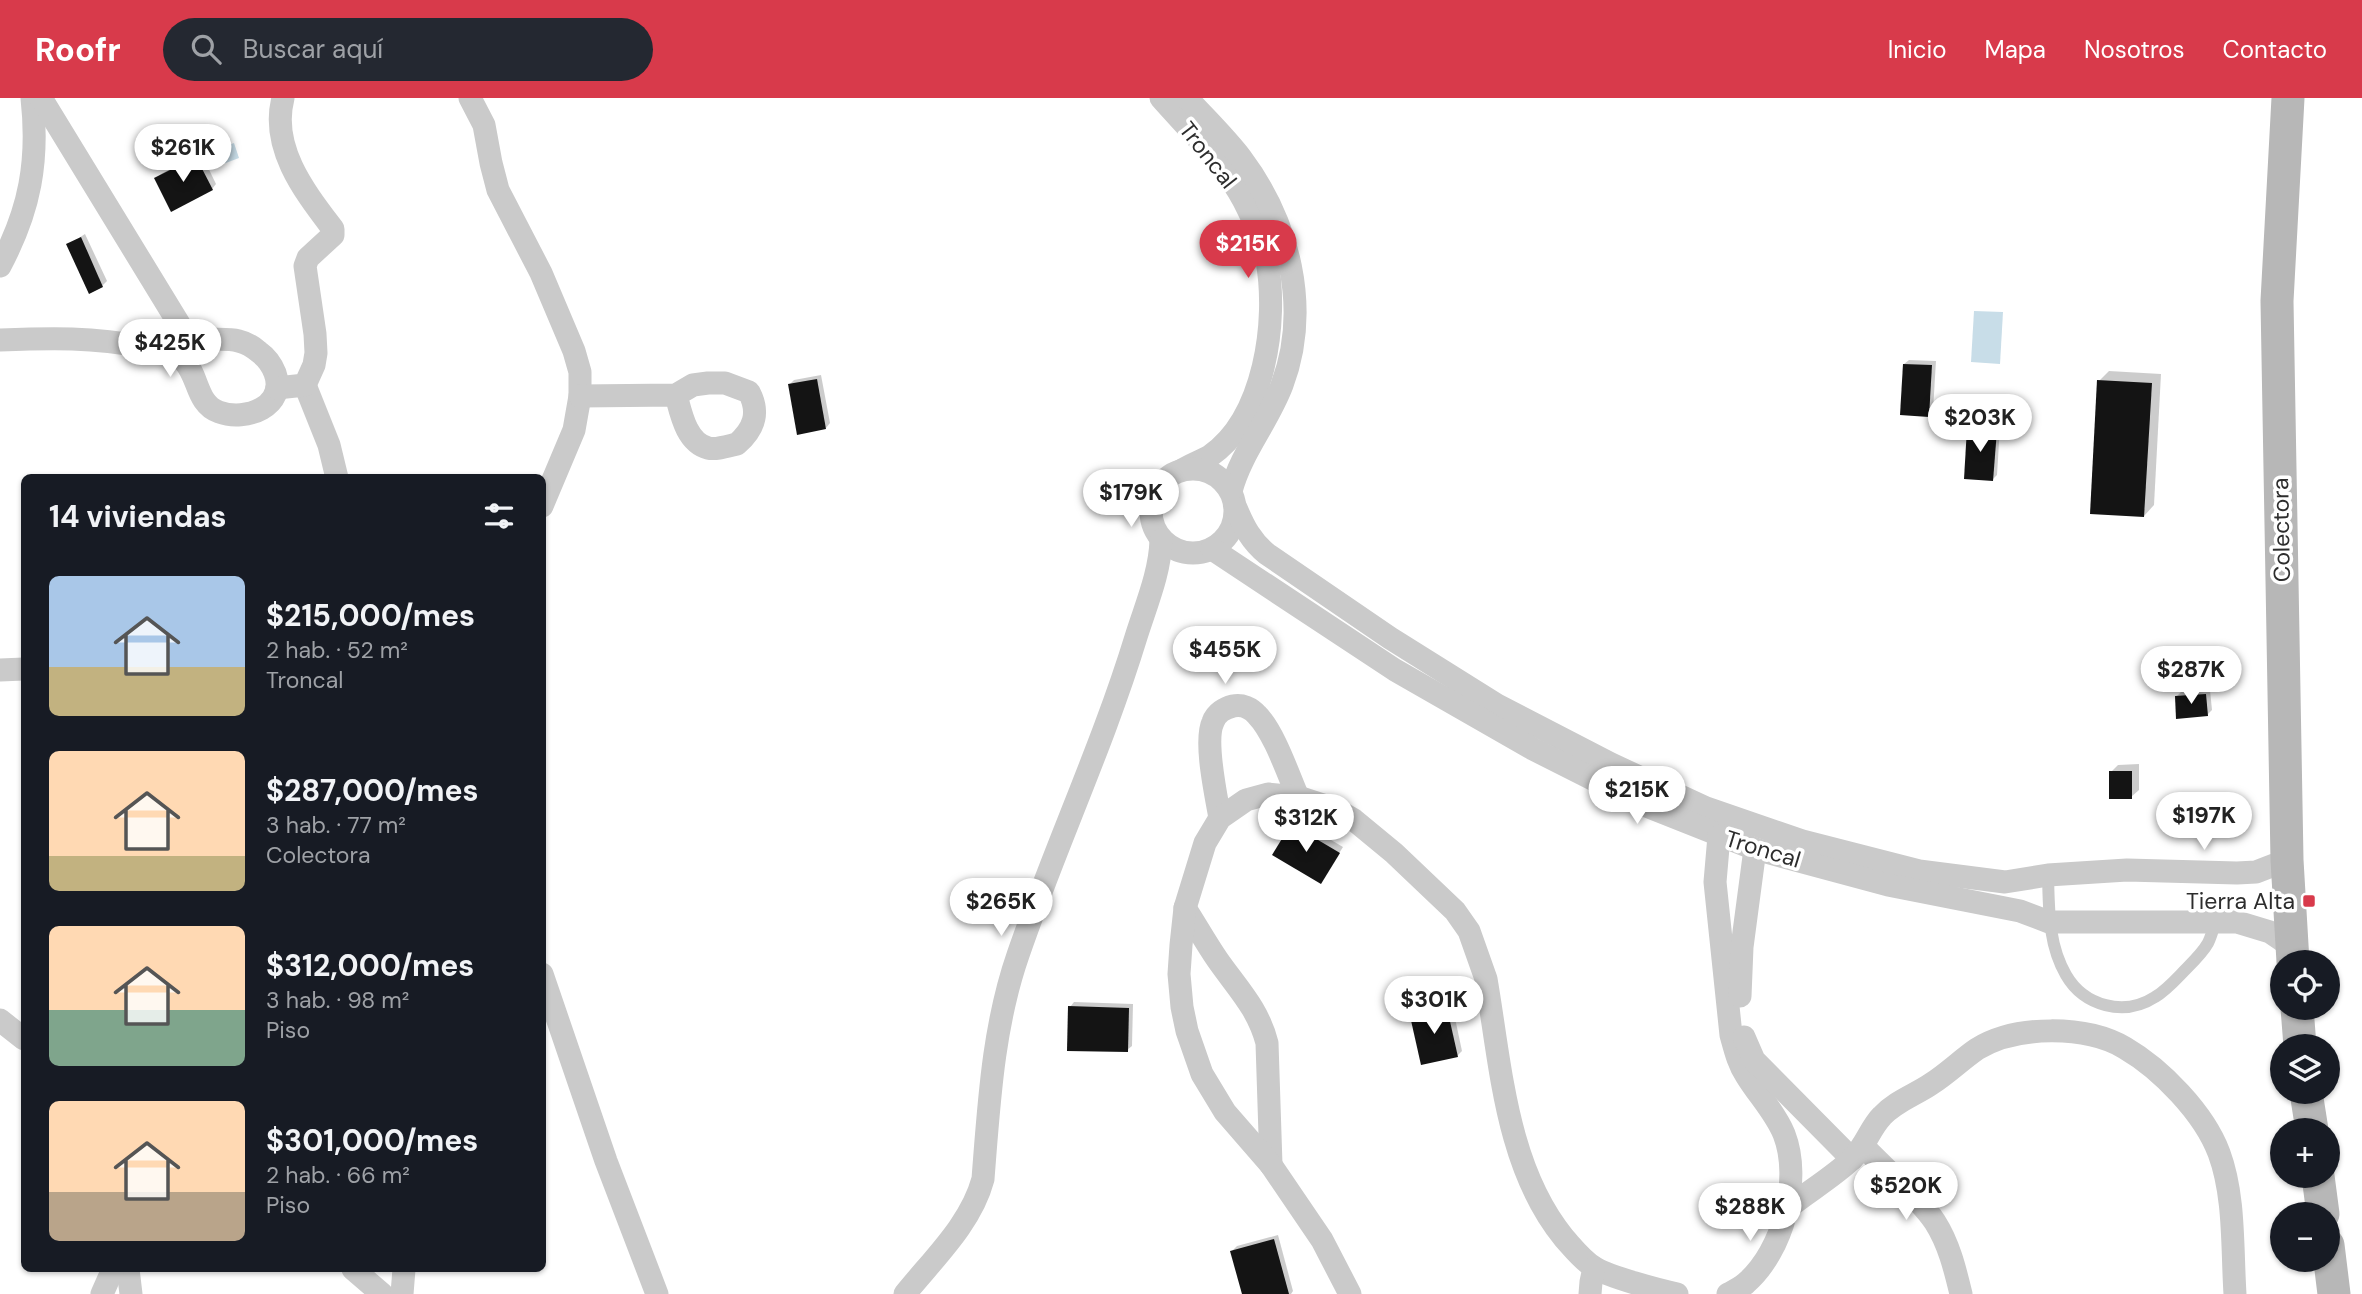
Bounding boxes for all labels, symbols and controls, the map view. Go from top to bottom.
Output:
search box [163,18,653,81]
text: Roofr [35,28,121,71]
icon: search [187,30,225,68]
text: Buscar aquí [243,32,383,66]
text: Inicio [1888,34,1947,65]
text: Mapa [1985,34,2046,65]
text: Nosotros [2084,34,2185,65]
text: Contacto [2223,34,2327,65]
street label: Troncal [1172,115,1244,195]
pin: $261K [134,125,232,184]
text: $261K [150,132,216,162]
pin: $215K [1199,220,1297,280]
text: $215K [1216,228,1280,258]
pin: $425K [121,320,219,379]
text: $425K [134,327,206,357]
pin: $203K [1931,394,2029,454]
text: $203K [1944,402,2016,432]
pin: $179K [1082,470,1180,529]
text: $179K [1099,477,1163,507]
street label: Colectora [2265,477,2297,583]
text: 14 viviendas [49,497,227,536]
icon: filters [480,497,518,535]
text: $215,000/mes [266,596,475,635]
icon: home [105,604,189,688]
pin: $455K [1176,626,1274,686]
text: $455K [1189,634,1261,664]
text: 2 hab. · 52 m² [266,635,408,665]
pin: $287K [2142,646,2240,706]
text: $287K [2157,654,2225,684]
text: Troncal [266,665,343,695]
pin: $215K [1588,766,1686,826]
text: $287,000/mes [266,771,479,810]
text: $215K [1605,774,1669,804]
icon: home [105,779,189,863]
pin: $197K [2155,792,2253,852]
pin: $312K [1257,794,1355,854]
text: $197K [2172,800,2236,830]
text: $312K [1274,802,1338,832]
text: 3 hab. · 77 m² [266,810,406,840]
street label: Troncal [1722,823,1804,875]
text: Colectora [266,840,371,870]
pin: $265K [952,878,1050,938]
text: $265K [966,886,1036,916]
place label: Tierra Alta [2186,886,2295,916]
marker: Tierra Alta [2301,893,2317,909]
text: $312,000/mes [266,946,474,985]
map controls [2270,950,2340,1272]
button: locate [2270,950,2340,1020]
icon: home [105,954,189,1038]
pin: $301K [1385,976,1483,1036]
text: $301K [1400,984,1468,1014]
text: 3 hab. · 98 m² [266,985,409,1015]
text: Piso [266,1015,310,1045]
button: layers [2270,1034,2340,1104]
button: + [2270,1118,2340,1188]
text: $301,000/mes [266,1121,478,1160]
icon: home [105,1129,189,1213]
text: 2 hab. · 66 m² [266,1160,410,1190]
pin: $520K [1857,1162,1955,1222]
text: $520K [1870,1170,1942,1200]
pin: $288K [1701,1184,1799,1243]
text: Piso [266,1190,310,1220]
text: $288K [1714,1191,1786,1221]
button: − [2270,1202,2340,1272]

